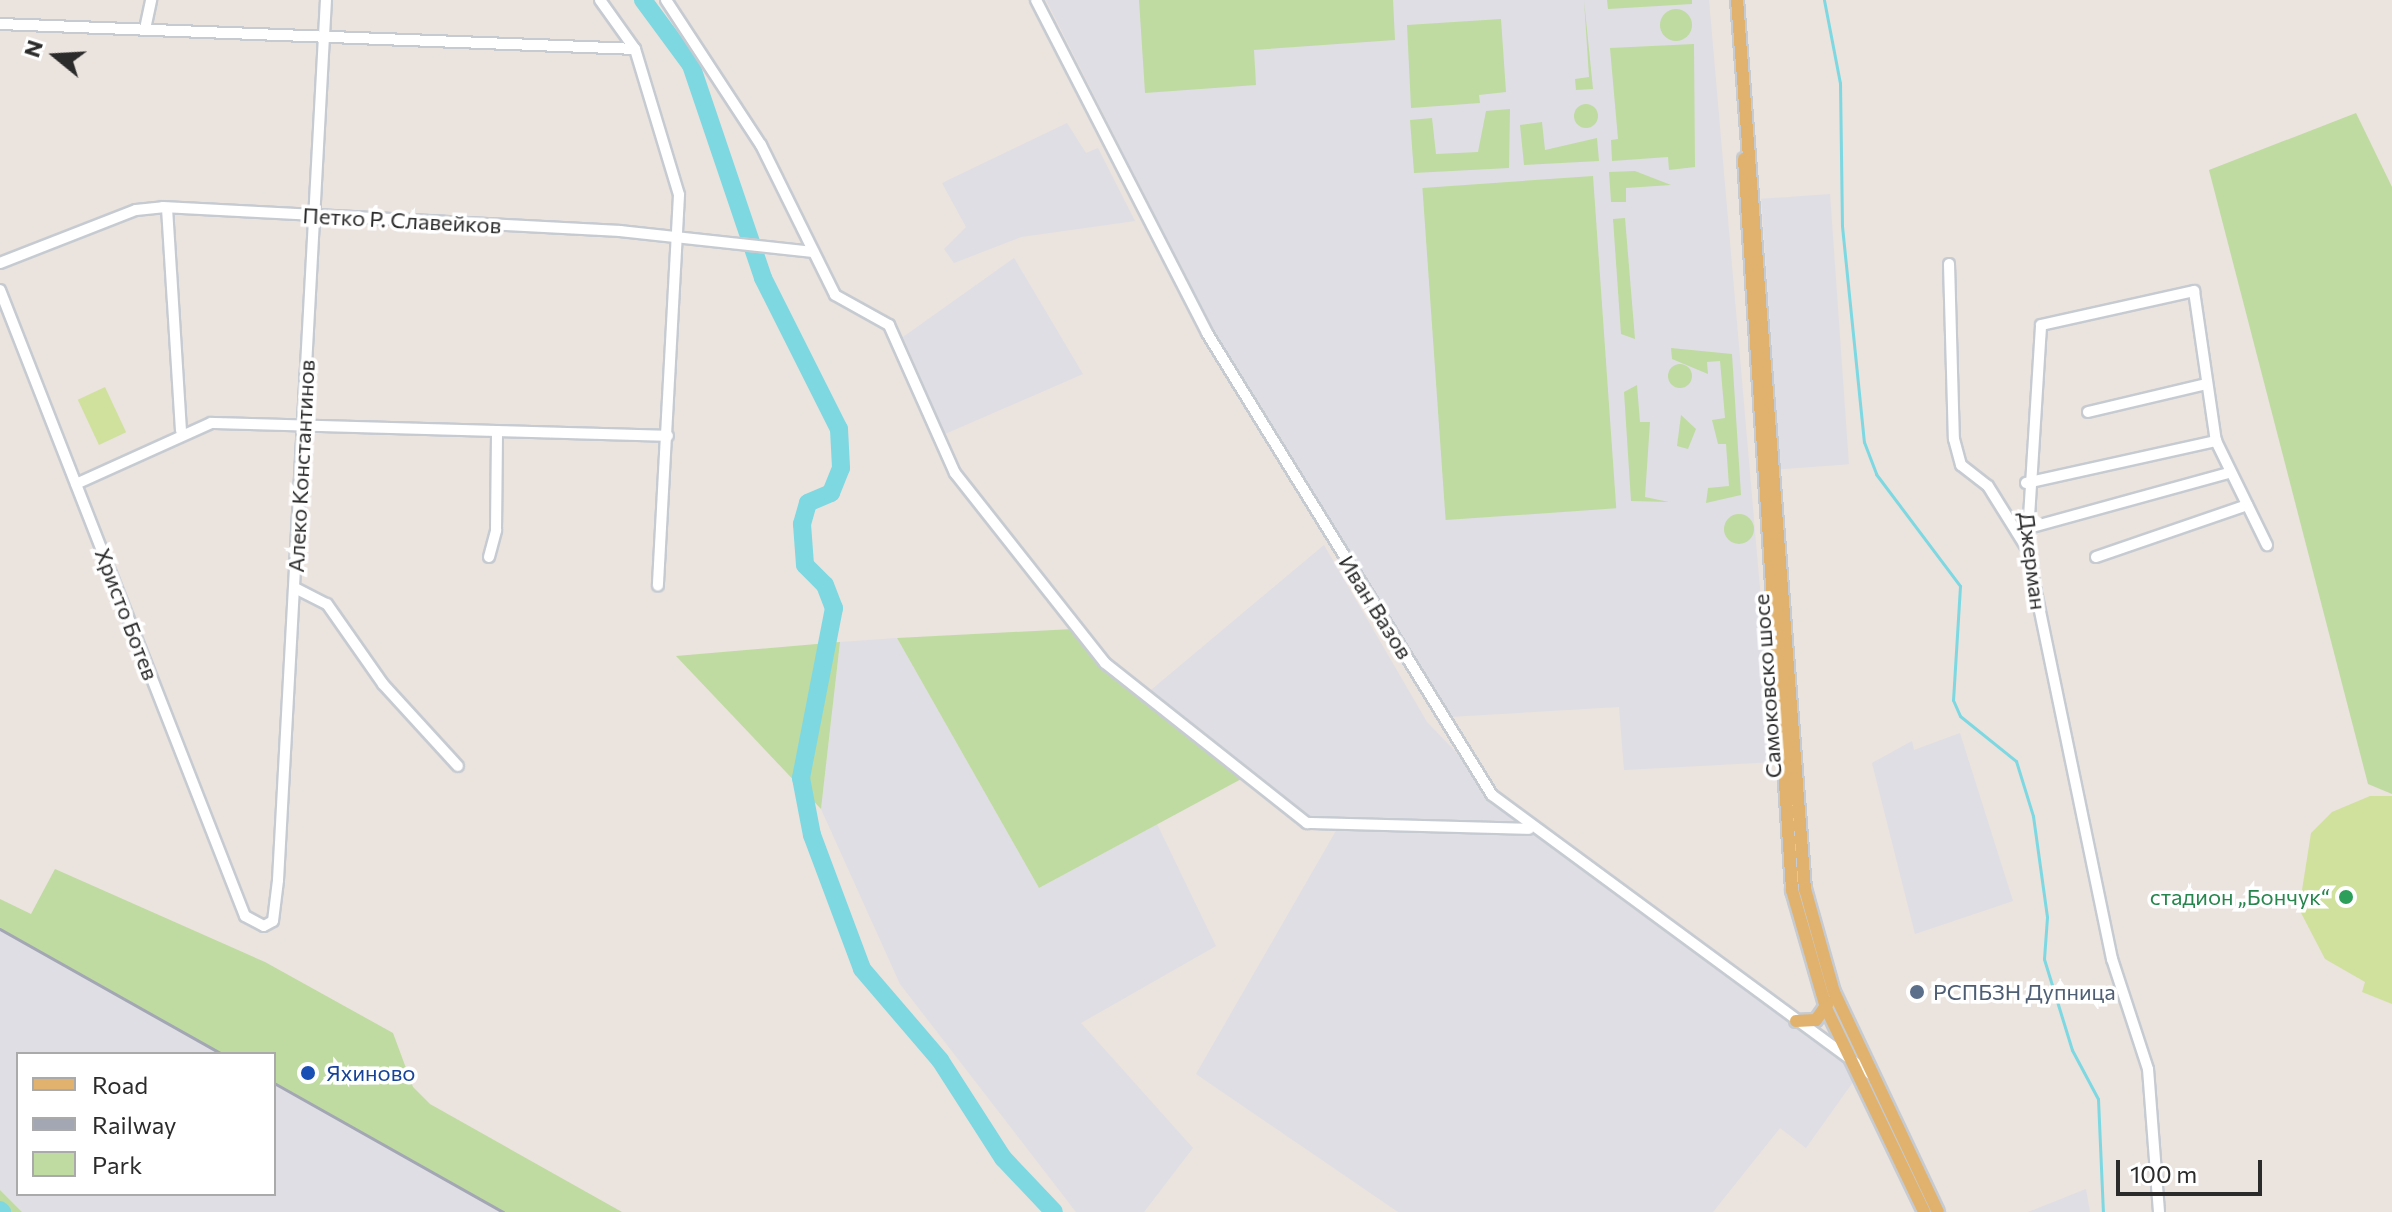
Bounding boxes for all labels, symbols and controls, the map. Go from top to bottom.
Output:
north arrow [16,16,96,96]
text: N [17,36,48,60]
street label: Петко Р. Славейков [302,202,502,238]
street label: Алеко Константинов [282,359,320,573]
street label: Джерман [2014,511,2052,611]
street label: Христо Ботев [90,544,164,684]
street label: Иван Вазов [1334,550,1418,664]
street label: Самоковско шосе [1747,593,1787,779]
place label: стадион „Бончук“ [2150,884,2330,910]
marker: стадион „Бончук“ [2337,888,2355,906]
place label: РСПБЗН Дупница [1933,979,2116,1005]
marker: РСПБЗН Дупница [1908,983,1926,1001]
legend [16,1052,276,1196]
place label: Яхиново [326,1060,416,1086]
marker: Яхиново [297,1062,319,1084]
text: Road [92,1070,148,1099]
text: Railway [92,1110,177,1139]
scale bar [2120,1144,2266,1194]
text: Park [92,1150,142,1179]
text: 100 m [2130,1159,2197,1188]

